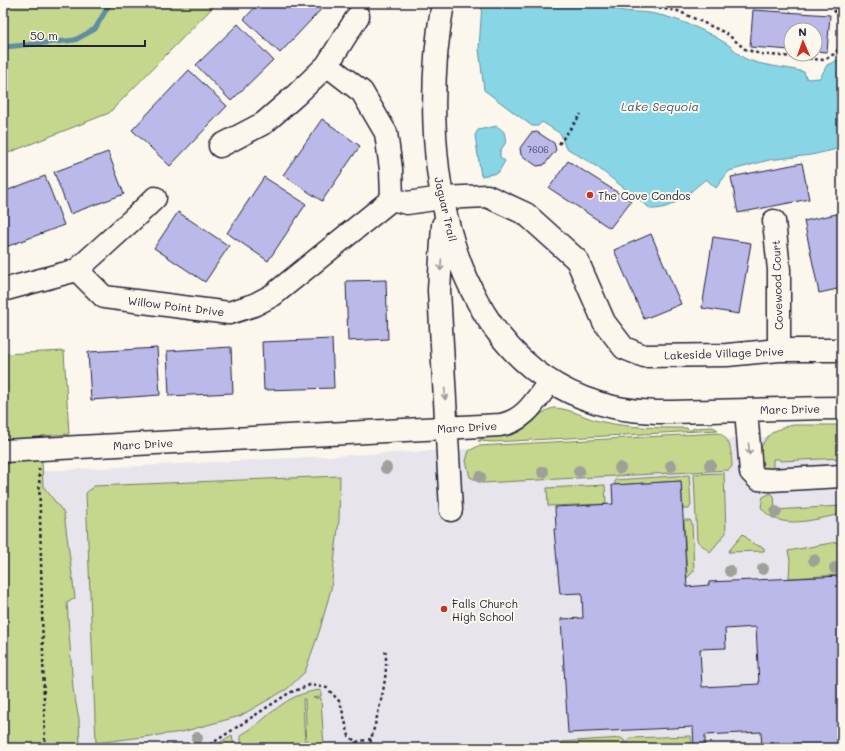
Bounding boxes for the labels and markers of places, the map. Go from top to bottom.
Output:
place label: The Cove Condos [598,188,691,203]
marker: The Cove Condos [585,190,595,200]
place label: Falls Church High School [452,596,518,624]
marker: Falls Church High School [439,604,449,614]

